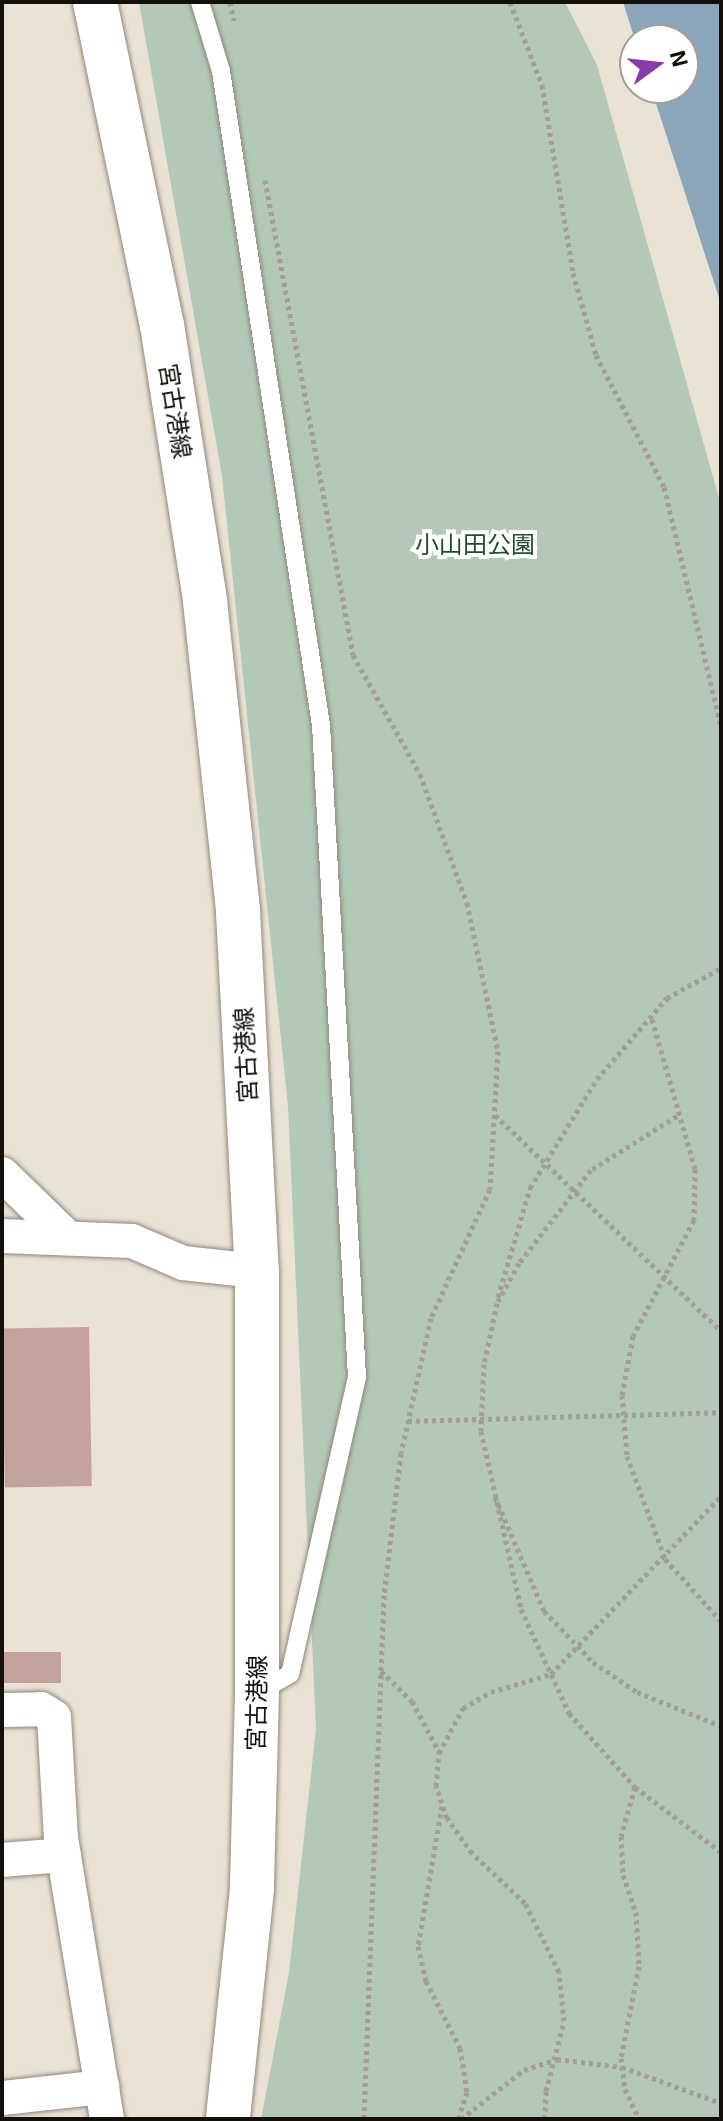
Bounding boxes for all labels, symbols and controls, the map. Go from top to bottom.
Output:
north arrow [619,24,699,104]
text: N [666,47,695,69]
street label: 宮古港線 [154,361,198,461]
park label: 小山田公園 [415,530,535,558]
street label: 宮古港線 [228,1006,262,1104]
street label: 宮古港線 [241,1655,271,1751]

